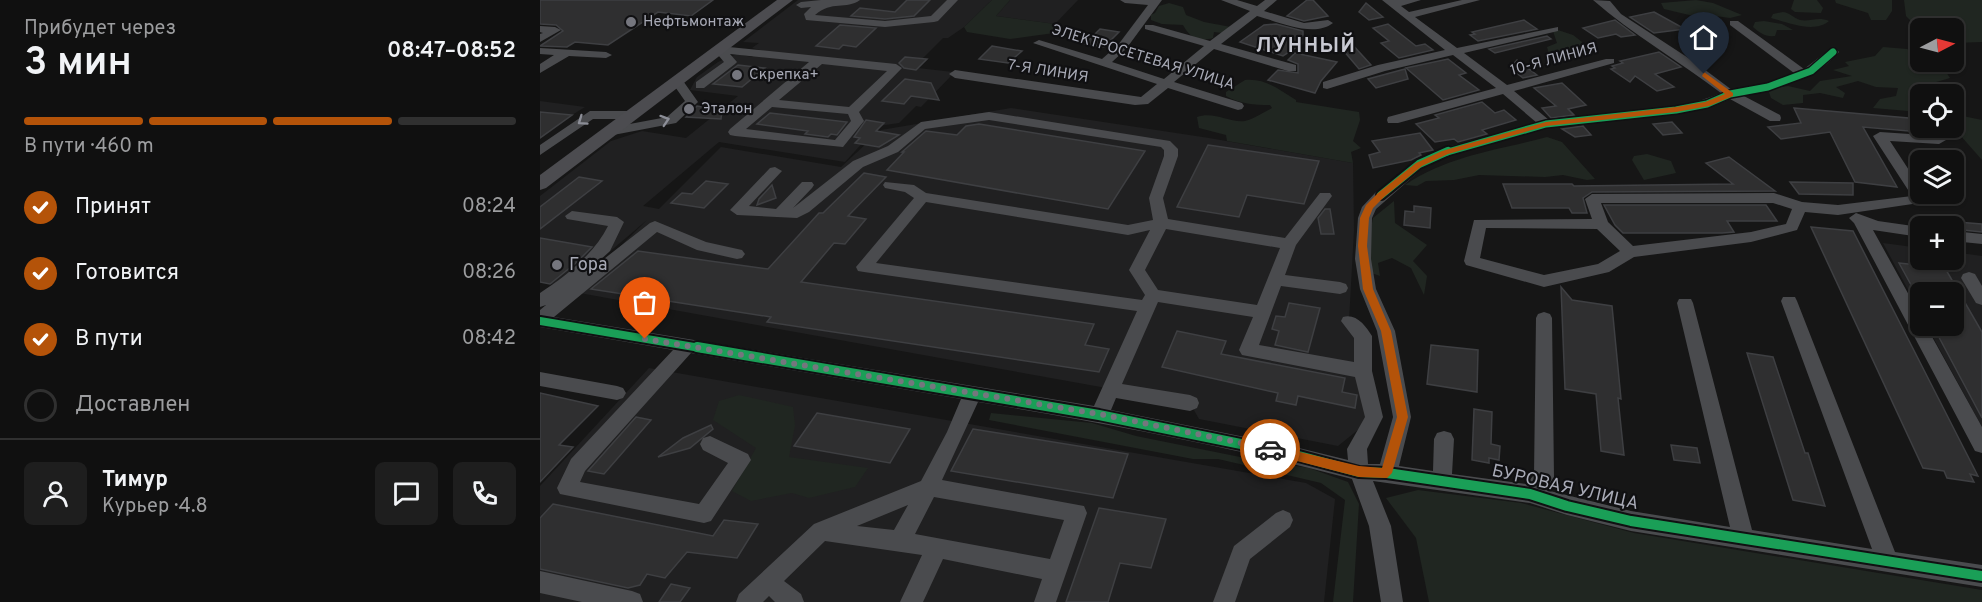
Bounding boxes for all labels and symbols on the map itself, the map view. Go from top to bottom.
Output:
pin [1678,12,1729,74]
place label: Нефтьмонтаж [643,13,744,32]
marker: Нефтьмонтаж [624,15,638,29]
north arrow [1910,18,1964,72]
street label: ЭЛЕКТРОСЕТЕВАЯ УЛИЦА [1049,21,1237,95]
district label: ЛУННЫЙ [1256,32,1356,60]
street label: 10-Я ЛИНИЯ [1508,39,1600,81]
street label: 7-Я ЛИНИЯ [1006,56,1090,88]
place label: Скрепка+ [749,66,819,85]
marker: Скрепка+ [730,68,744,82]
place label: Эталон [701,100,752,119]
marker: Эталон [682,102,696,116]
one-way arrow [577,114,588,125]
one-way arrow [659,115,670,127]
place label: Гора [569,254,608,277]
marker: Гора [550,258,564,272]
pin [619,277,670,339]
courier [1240,419,1300,479]
street label: БУРОВАЯ УЛИЦА [1489,460,1641,516]

